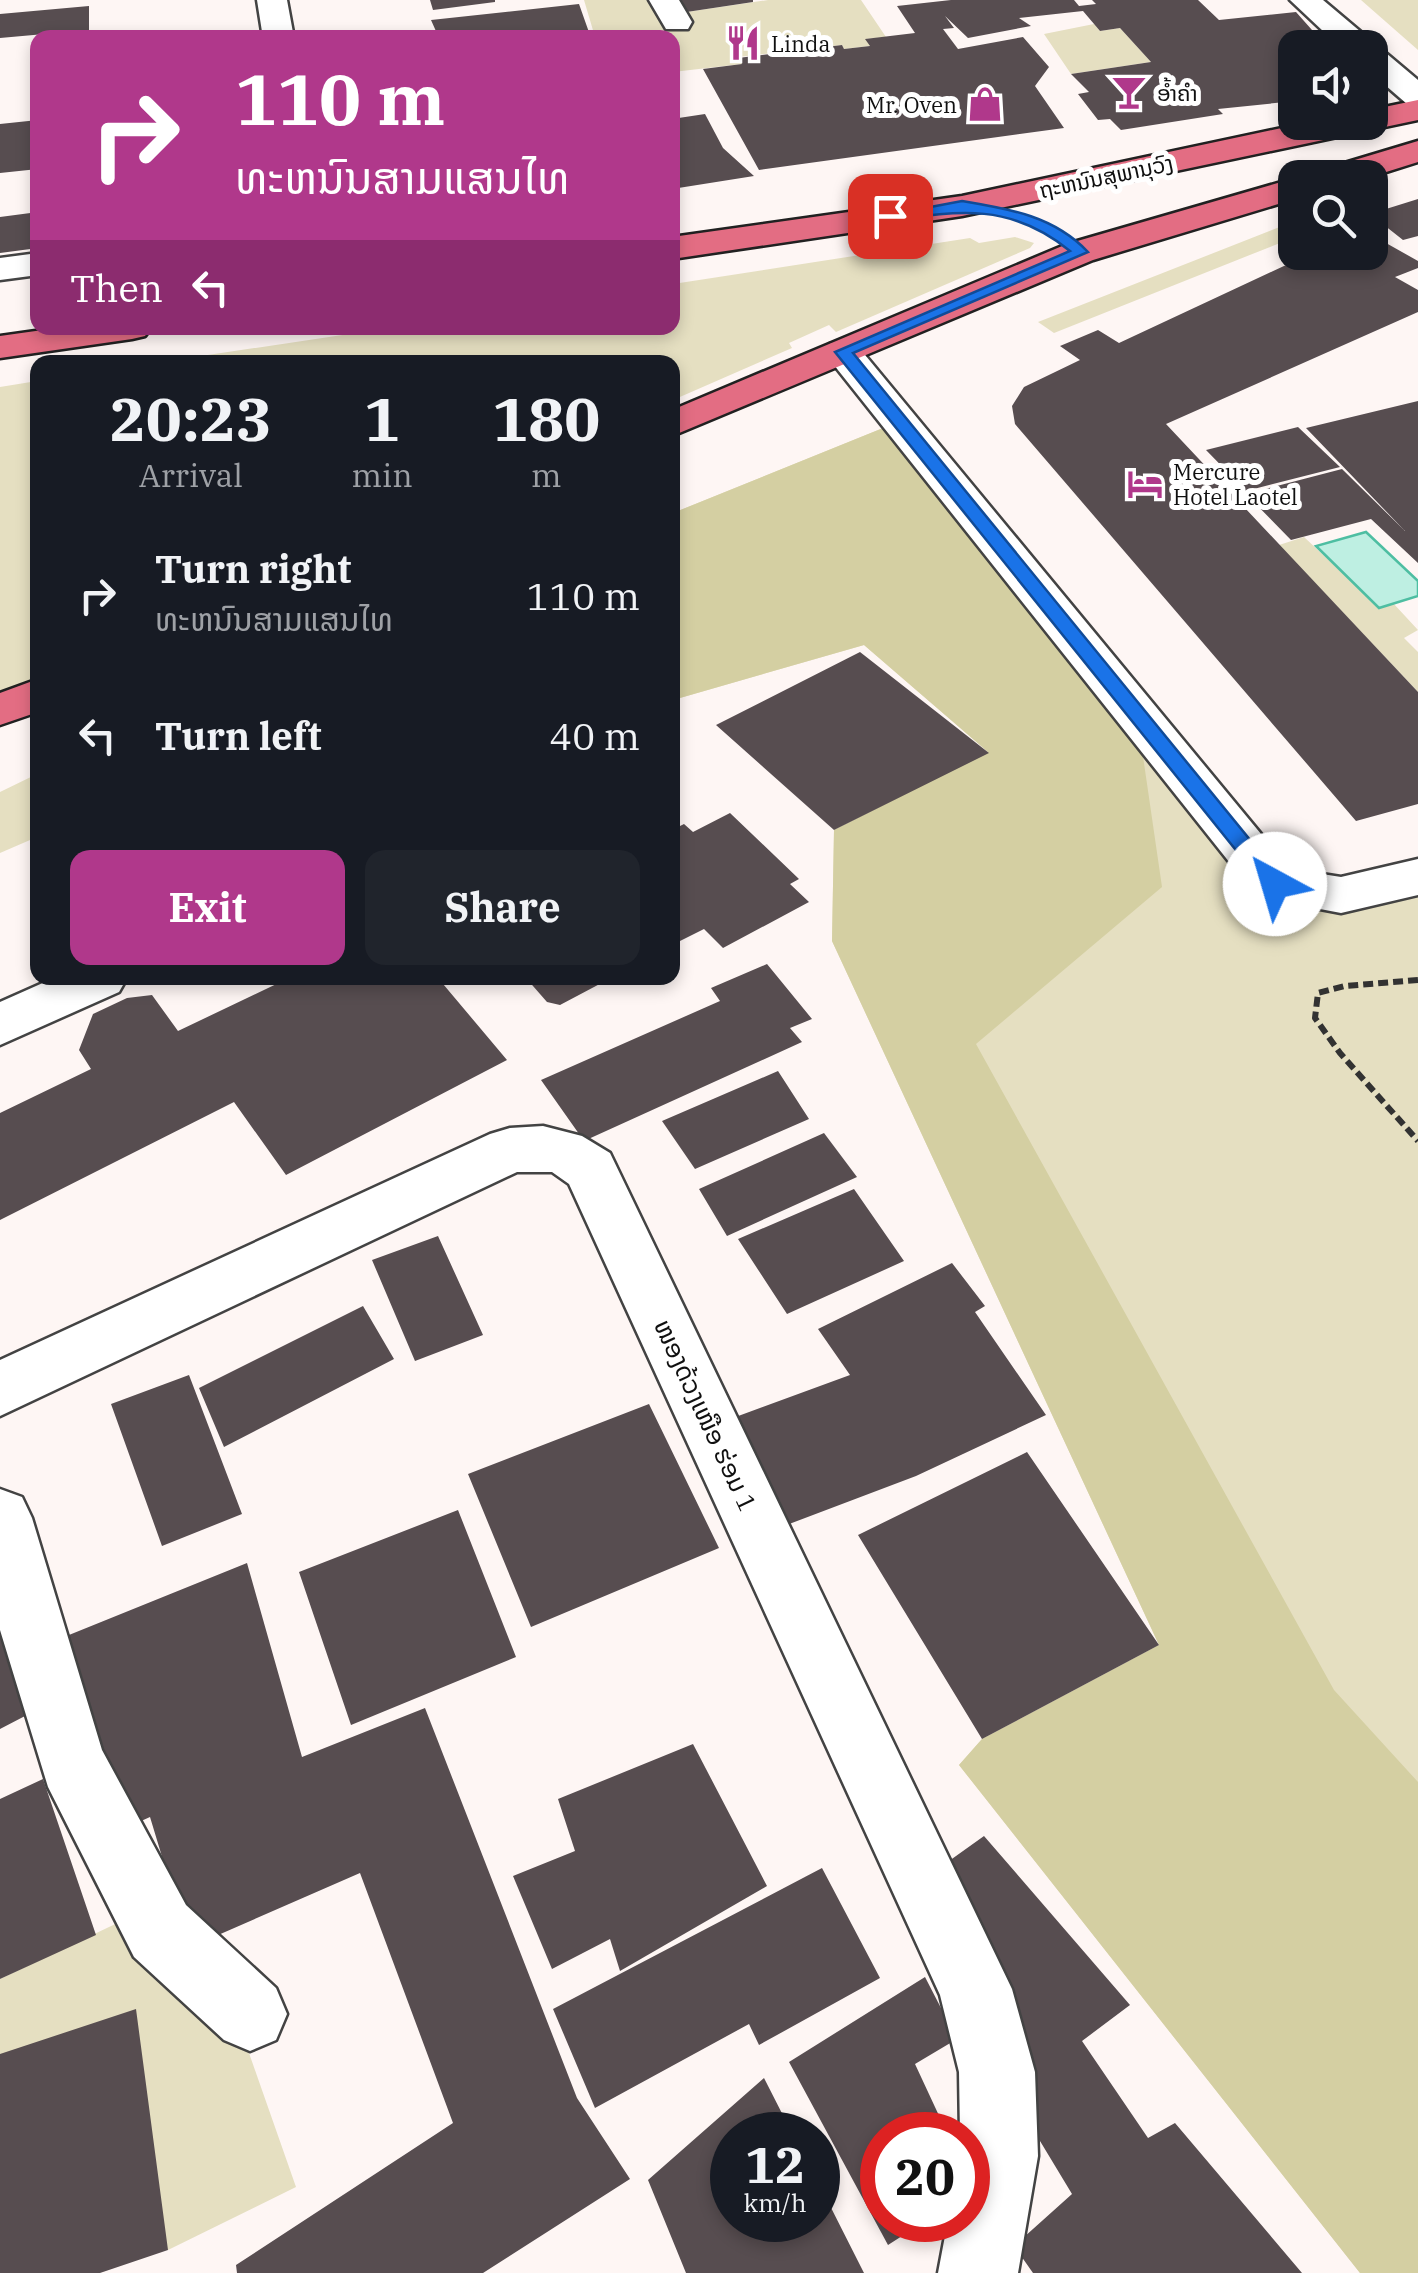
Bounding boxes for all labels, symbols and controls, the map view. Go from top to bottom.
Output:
restaurant icon: Linda [724,24,762,62]
place label: Linda [771,29,830,58]
map controls [1278,30,1388,270]
button: sound [1278,30,1388,140]
text: 110 m [235,53,445,144]
icon: right [70,70,200,200]
bar icon: ອ້ຳຄຳ [1110,73,1148,111]
place label: ອ້ຳຄຳ [1157,77,1198,107]
shop icon: Mr. Oven [966,85,1004,123]
place label: Mr. Oven [866,90,957,119]
text: ທະຫນົນສາມແສນໄທ [235,148,570,206]
street label: ຖະຫນົນສຸພານຸວົງ [1036,148,1176,205]
button: search [1278,160,1388,270]
pin [848,174,933,259]
icon: arrive [863,189,918,244]
icon: left [183,260,238,315]
text: Then [70,263,163,312]
text: 20:23 [110,379,272,458]
text: 1 [364,379,400,458]
text: 180 [492,379,600,458]
text: Arrival [139,454,243,496]
text: min [352,454,413,496]
text: m [531,454,562,496]
place label: Mercure Hotel Laotel [1173,457,1298,511]
hotel icon: Mercure Hotel Laotel [1126,465,1164,503]
text: Turn right [155,544,351,593]
icon: right [70,568,125,623]
text: 110 m [527,571,640,620]
text: ທະຫນົນສາມແສນໄທ [155,598,393,640]
icon: left [70,708,125,763]
text: Turn left [155,711,322,760]
text: 40 m [549,711,640,760]
position arrow [1223,832,1327,936]
button: Exit [70,850,345,965]
button: Share [365,850,640,965]
street label: ໜອງດ້ວງເໜືອ ຮ່ອມ 1 [647,1314,765,1516]
speed limit sign: 20 [860,2112,990,2242]
text: 12 [745,2132,805,2197]
text: km/h [743,2186,807,2219]

